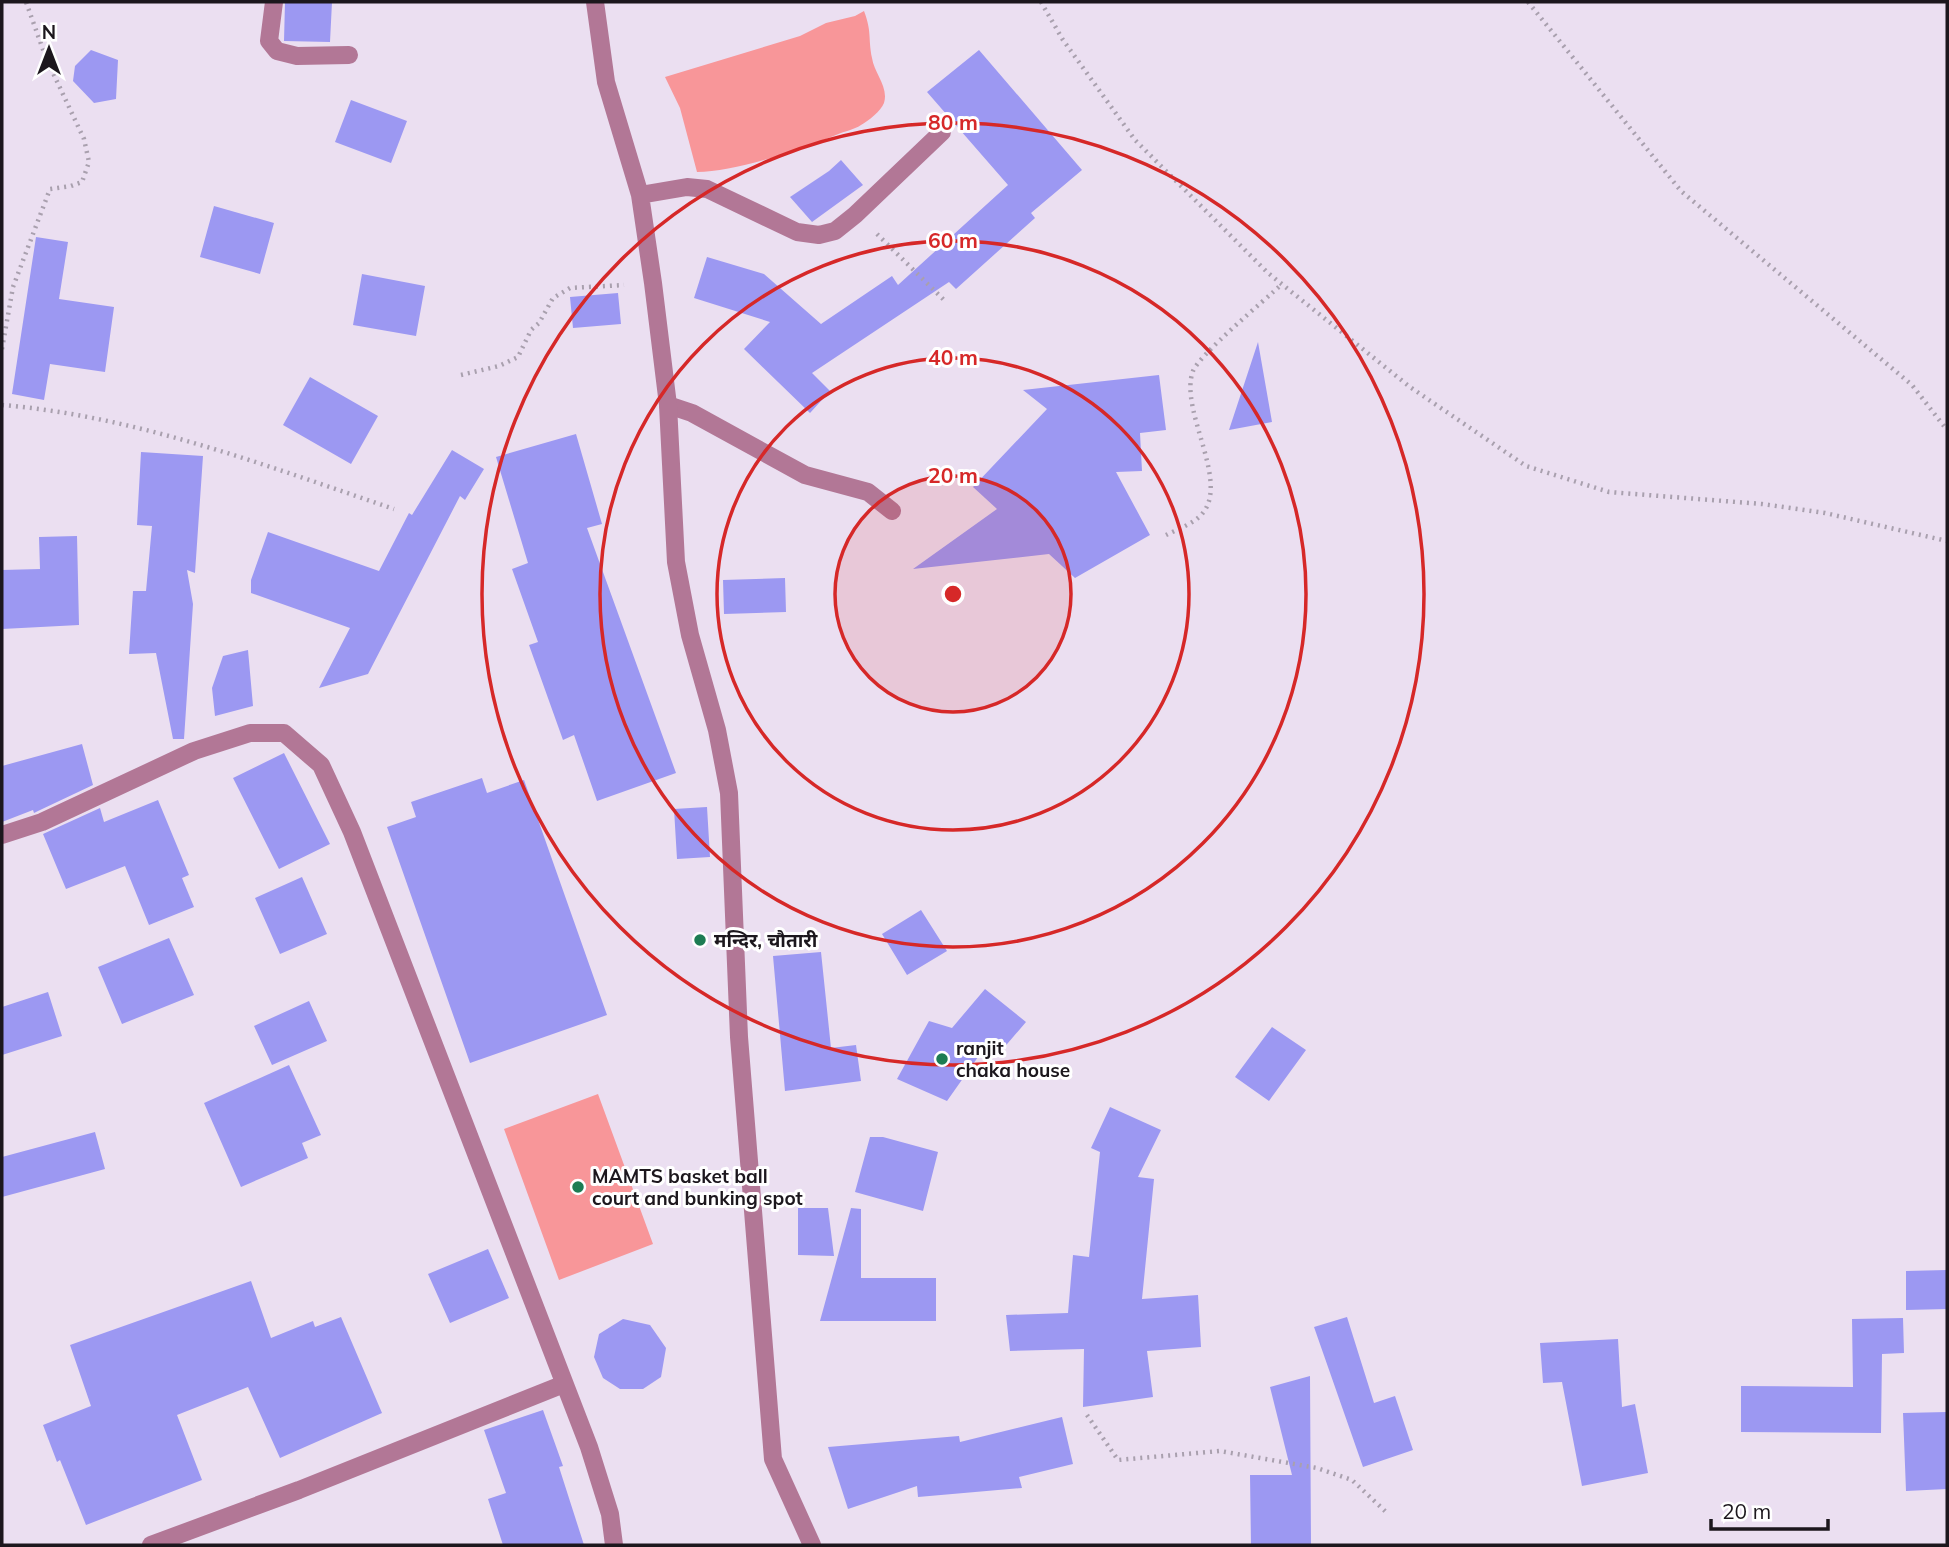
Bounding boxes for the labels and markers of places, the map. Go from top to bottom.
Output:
centre of rings [941,582,965,606]
place label: मन्दिर, चौतारी [714,928,818,952]
marker: मन्दिर, चौतारी [692,932,708,948]
place label: ranjit chaka house [956,1036,1070,1082]
marker: ranjit chaka house [934,1051,950,1067]
place label: MAMTS basket ball court and bunking spot [592,1164,803,1210]
marker: MAMTS basket ball court and bunking spot [570,1179,586,1195]

